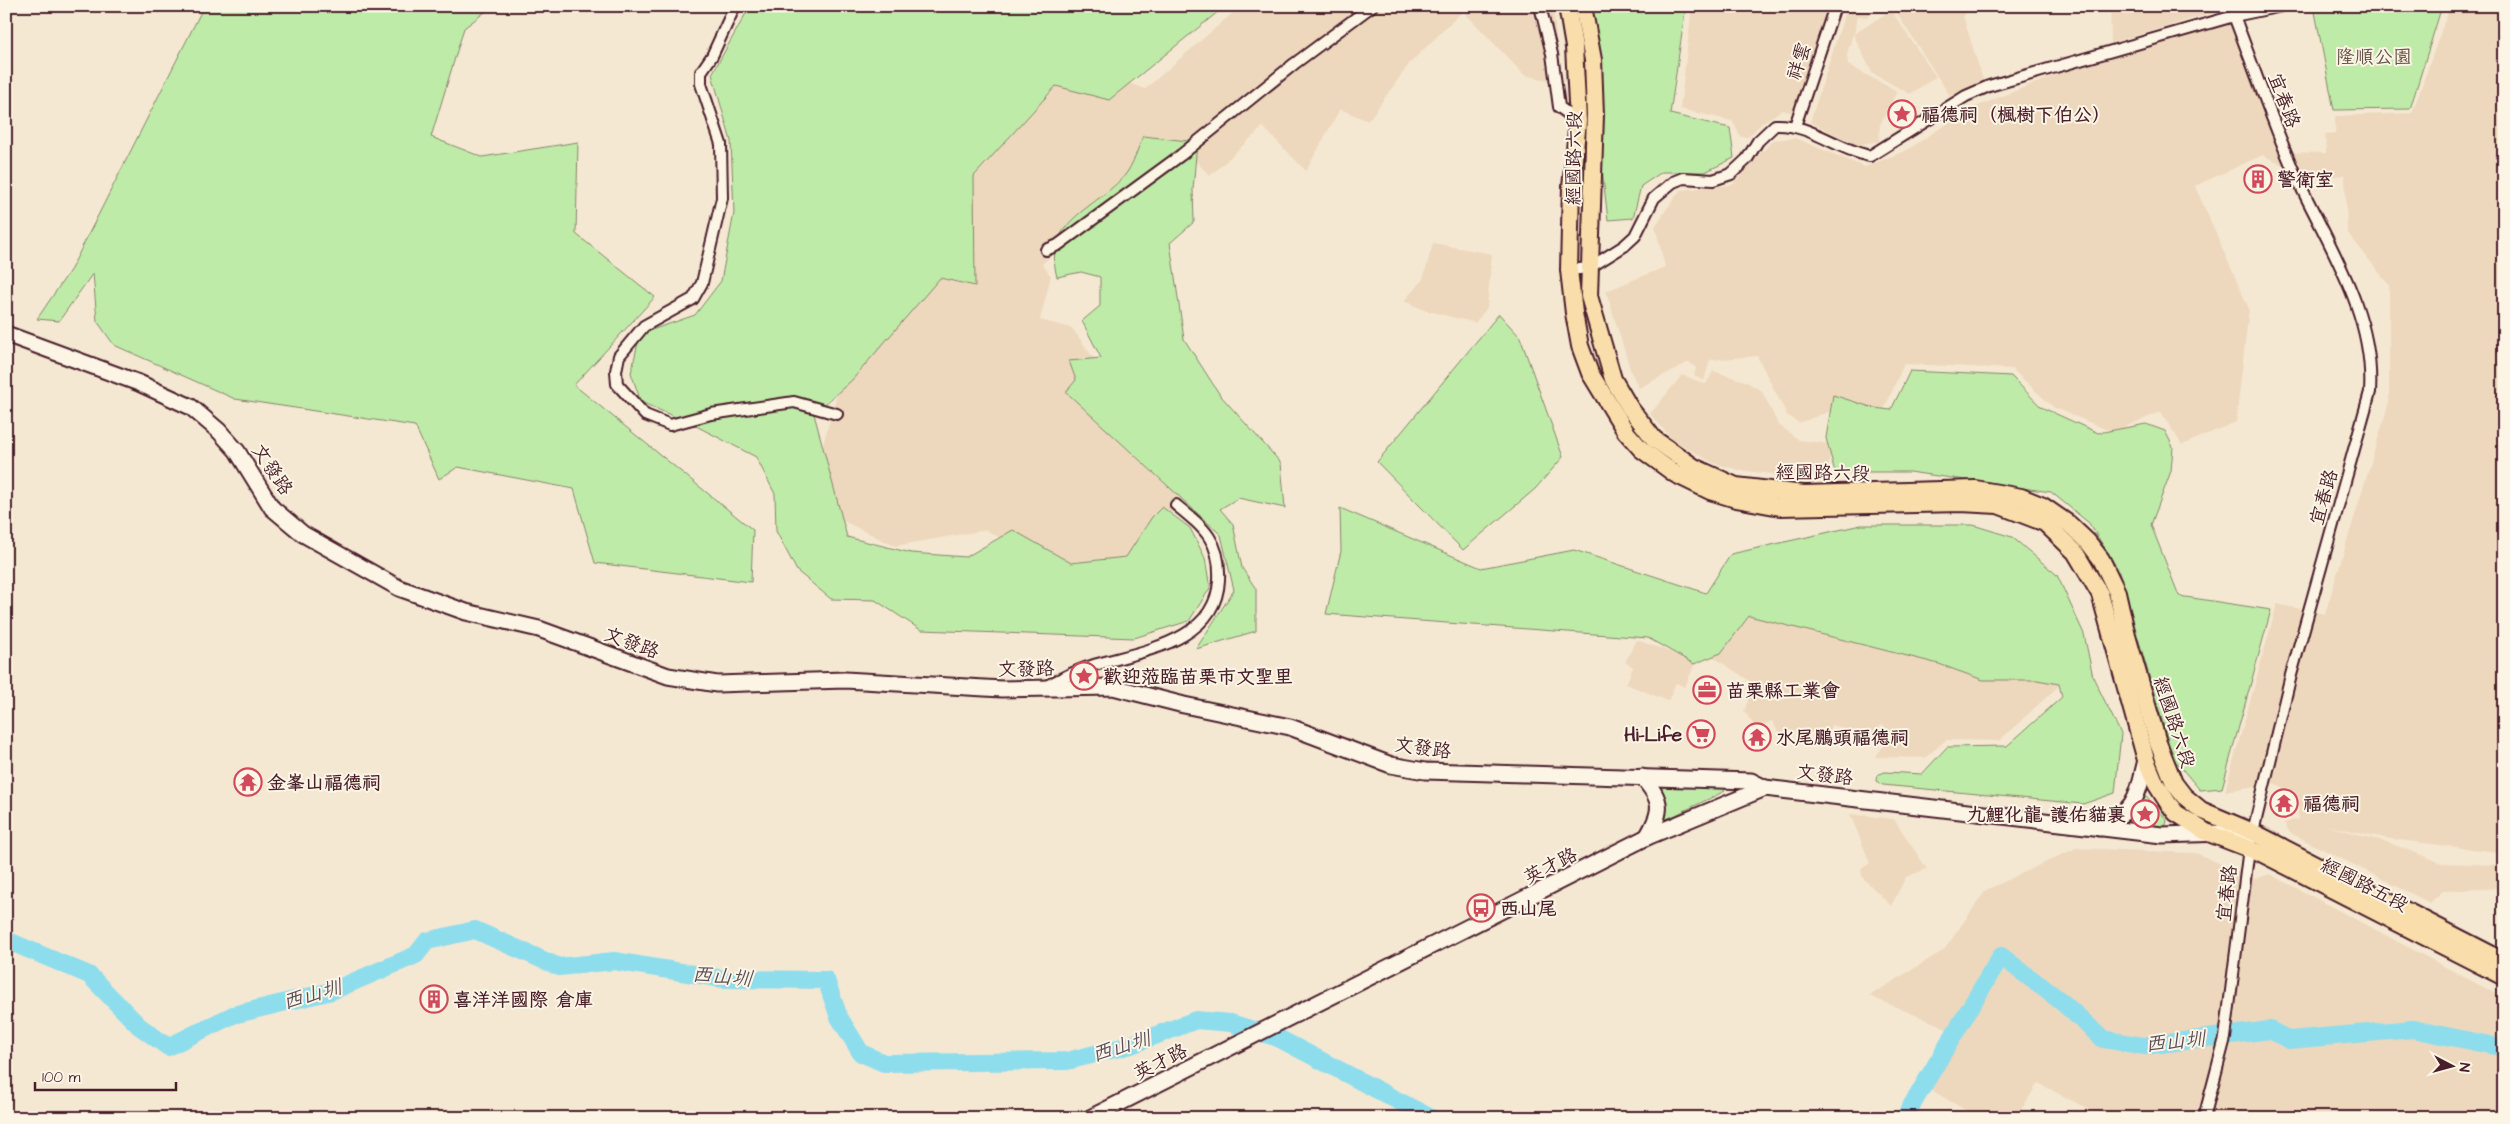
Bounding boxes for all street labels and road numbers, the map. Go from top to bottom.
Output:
street label: 祥雲 [1781,39,1818,84]
street label: 宜春路 [2261,69,2306,132]
street label: 經國路六段 [1560,110,1589,206]
street label: 文發路 [245,439,299,501]
street label: 經國路六段 [1775,459,1871,488]
street label: 宜春路 [2304,466,2345,529]
street label: 文發路 [600,621,663,666]
street label: 文發路 [997,656,1055,683]
street label: 經國路六段 [2146,673,2201,772]
street label: 文發路 [1393,731,1453,766]
street label: 文發路 [1795,759,1855,792]
street label: 英才路 [1519,841,1582,891]
street label: 經國路五段 [2316,852,2413,919]
street label: 宜春路 [2211,863,2244,923]
street label: 英才路 [1129,1037,1192,1087]

